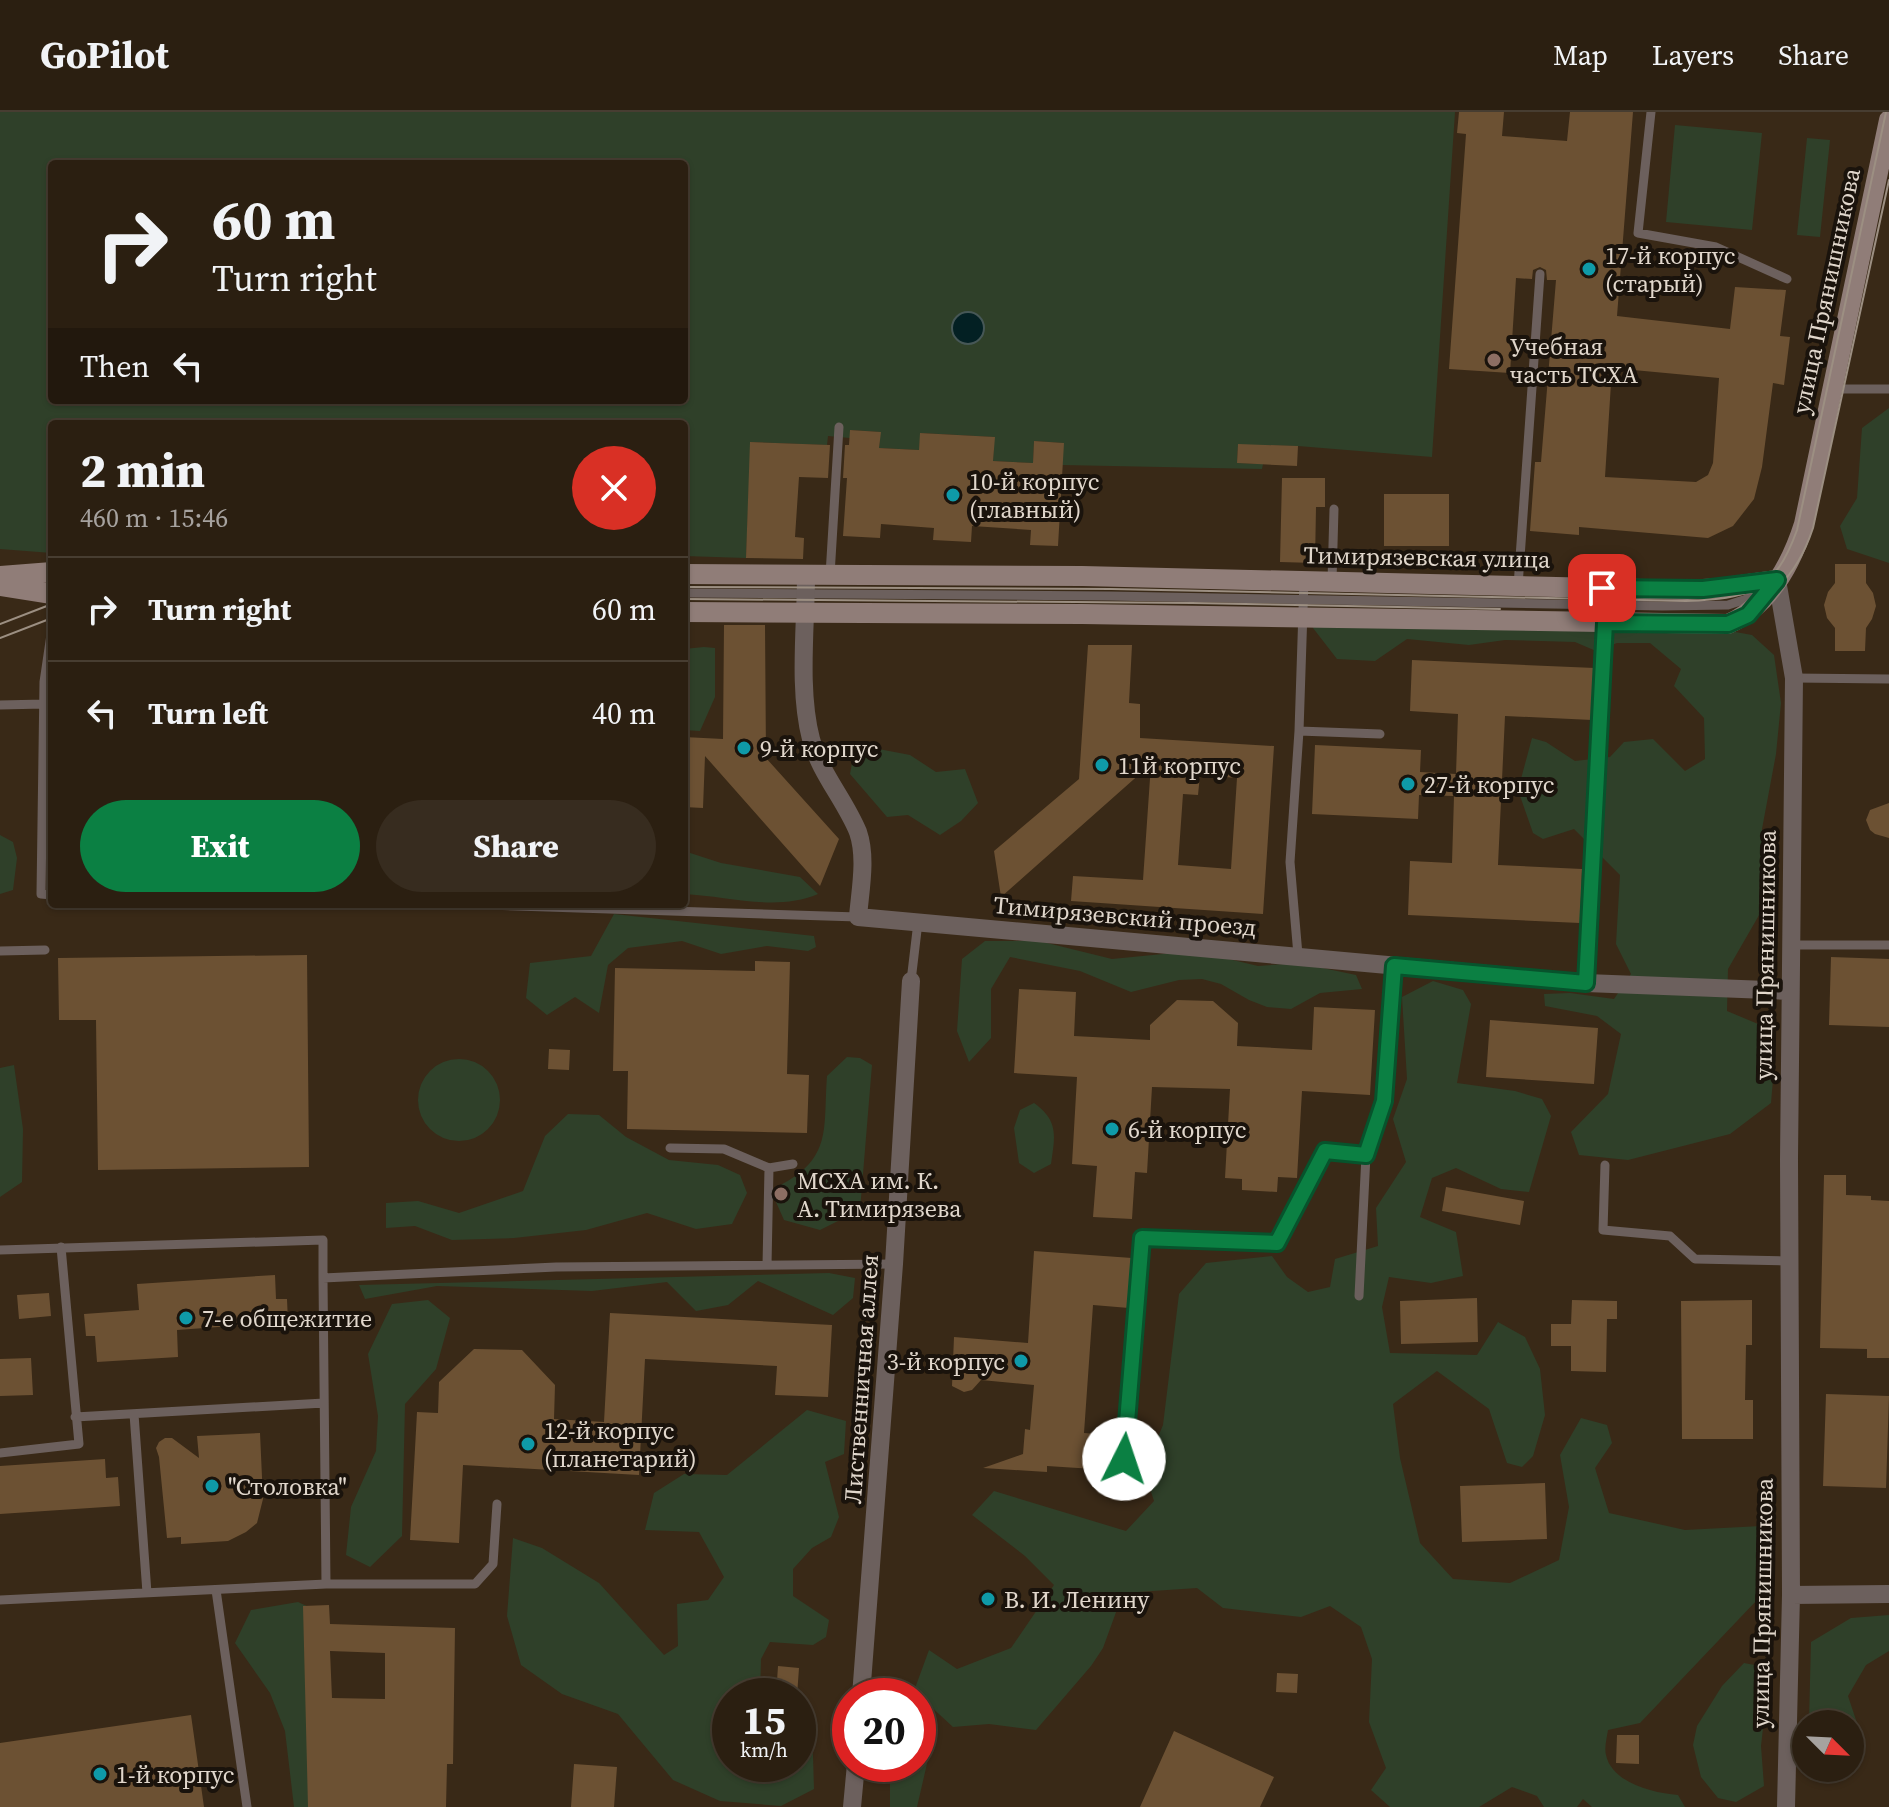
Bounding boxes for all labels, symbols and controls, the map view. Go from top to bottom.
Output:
text: GoPilot [40,29,169,81]
text: Map [1553,36,1608,74]
text: Layers [1652,36,1734,74]
text: Share [1778,36,1849,74]
street label: улица Прянишникова [1784,164,1868,417]
text: 60 m [212,181,335,258]
icon: right [80,192,184,296]
place label: 17-й корпус (старый) [1605,239,1735,300]
text: Turn right [212,254,377,303]
marker: 17-й корпус (старый) [1580,260,1598,278]
place label: Учебная часть ТСХА [1510,330,1638,391]
icon: left [166,344,210,388]
text: Then [80,346,150,387]
marker: Учебная часть ТСХА [1485,351,1503,369]
text: 2 min [80,437,205,503]
button: close [572,446,656,530]
place label: 10-й корпус (главный) [969,465,1099,526]
marker: 10-й корпус (главный) [944,486,962,504]
text: 460 m · 15:46 [80,500,228,536]
street label: Тимирязевская улица [1303,538,1551,576]
pin [1568,554,1636,622]
icon: arrive [1580,566,1624,610]
icon: right [80,587,124,631]
text: Turn right [148,589,291,630]
text: 60 m [592,589,656,630]
icon: left [80,691,124,735]
text: Turn left [148,693,268,734]
text: 40 m [592,693,656,734]
place label: 9-й корпус [760,732,878,765]
marker: 9-й корпус [735,739,753,757]
place label: 11й корпус [1118,749,1241,782]
marker: 11й корпус [1093,756,1111,774]
place label: 27-й корпус [1424,768,1554,801]
marker: 27-й корпус [1399,775,1417,793]
button: Exit [80,800,360,892]
button: Share [376,800,656,892]
street label: улица Прянишникова [1746,829,1784,1080]
street label: Тимирязевский проезд [992,888,1258,944]
place label: 6-й корпус [1128,1113,1246,1146]
marker: 6-й корпус [1103,1120,1121,1138]
place label: МСХА им. К. А. Тимирязева [797,1164,962,1225]
marker: МСХА им. К. А. Тимирязева [772,1185,790,1203]
street label: Лиственничная аллея [836,1253,886,1505]
place label: 7-е общежитие [202,1302,372,1335]
marker: 7-е общежитие [177,1309,195,1327]
place label: 3-й корпус [887,1345,1005,1378]
marker: 3-й корпус [1012,1352,1030,1370]
place label: 12-й корпус (планетарий) [544,1414,697,1475]
position arrow [1082,1417,1166,1501]
marker: 12-й корпус (планетарий) [519,1435,537,1453]
place label: "Столовка" [228,1470,347,1503]
marker: "Столовка" [203,1477,221,1495]
street label: улица Прянишникова [1743,1477,1781,1728]
place label: В. И. Ленину [1004,1583,1150,1616]
marker: В. И. Ленину [979,1590,997,1608]
speed limit sign: 20 [832,1678,936,1782]
text: 15 [742,1693,786,1747]
north arrow [1792,1710,1864,1782]
map controls [1792,1710,1864,1782]
text: km/h [740,1736,788,1764]
place label: 1-й корпус [116,1758,234,1791]
marker: 1-й корпус [91,1765,109,1783]

